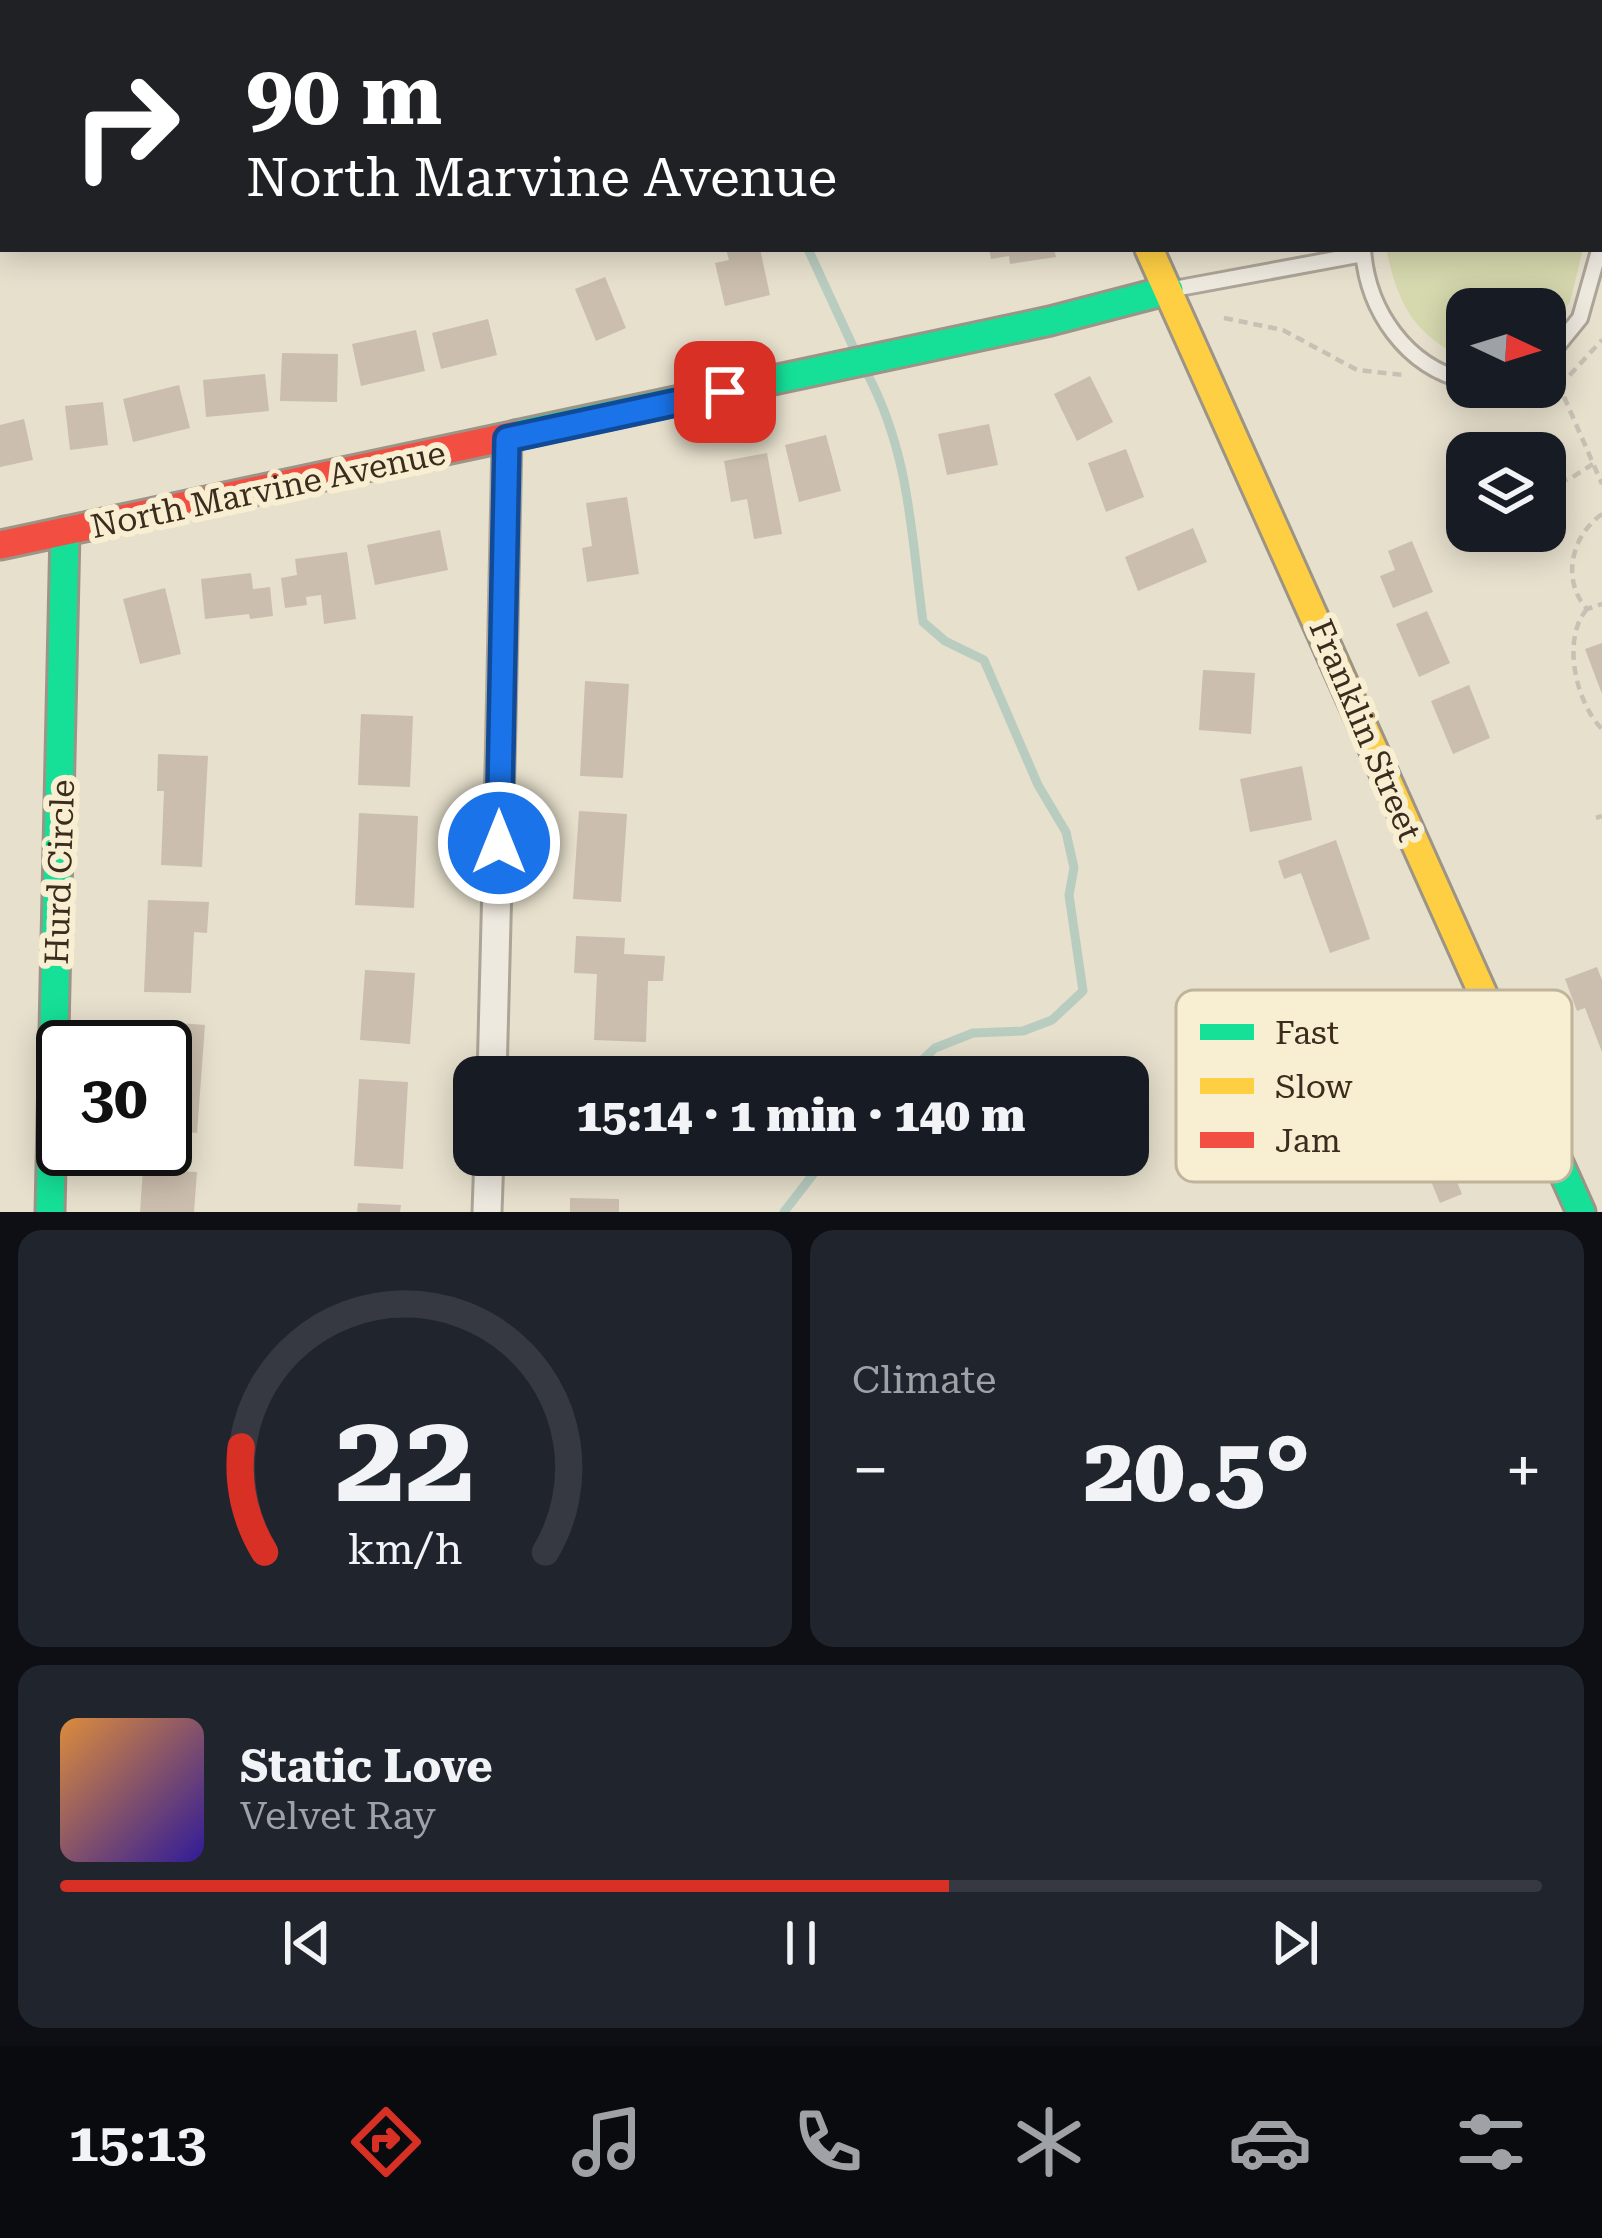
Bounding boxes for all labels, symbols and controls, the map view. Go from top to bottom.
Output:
text: 90 m [246,46,442,144]
icon: right [48,48,204,204]
text: North Marvine Avenue [246,146,837,209]
north arrow [1446,288,1566,408]
map controls [1446,288,1566,552]
pin [674,341,776,443]
icon: arrive [692,359,758,425]
button: layers [1446,432,1566,552]
street label: North Marvine Avenue [87,433,449,546]
street label: Franklin Street [1301,614,1430,847]
street label: Hurd Circle [37,779,82,965]
position arrow [436,780,562,906]
legend [1176,990,1572,1182]
text: Fast [1275,1013,1339,1052]
speed limit sign: 30 [36,1020,192,1176]
text: Slow [1275,1067,1353,1106]
text: 15:14 · 1 min · 140 m [577,1089,1025,1142]
text: Jam [1275,1121,1341,1160]
text: Climate [852,1357,996,1403]
text: 22 [335,1385,475,1531]
text: 20.5° [1084,1418,1310,1523]
text: − [852,1432,889,1509]
text: + [1505,1432,1542,1509]
text: km/h [348,1523,462,1573]
text: Static Love [240,1740,493,1793]
text: Velvet Ray [240,1793,436,1839]
icon: previous [274,1910,340,1976]
icon: pause [768,1910,834,1976]
icon: next [1262,1910,1328,1976]
icon: directions [344,2100,428,2184]
icon: music [565,2100,649,2184]
icon: phone [786,2100,870,2184]
icon: climate [1007,2100,1091,2184]
icon: car [1228,2100,1312,2184]
icon: filters [1449,2100,1533,2184]
text: 15:13 [69,2111,206,2174]

